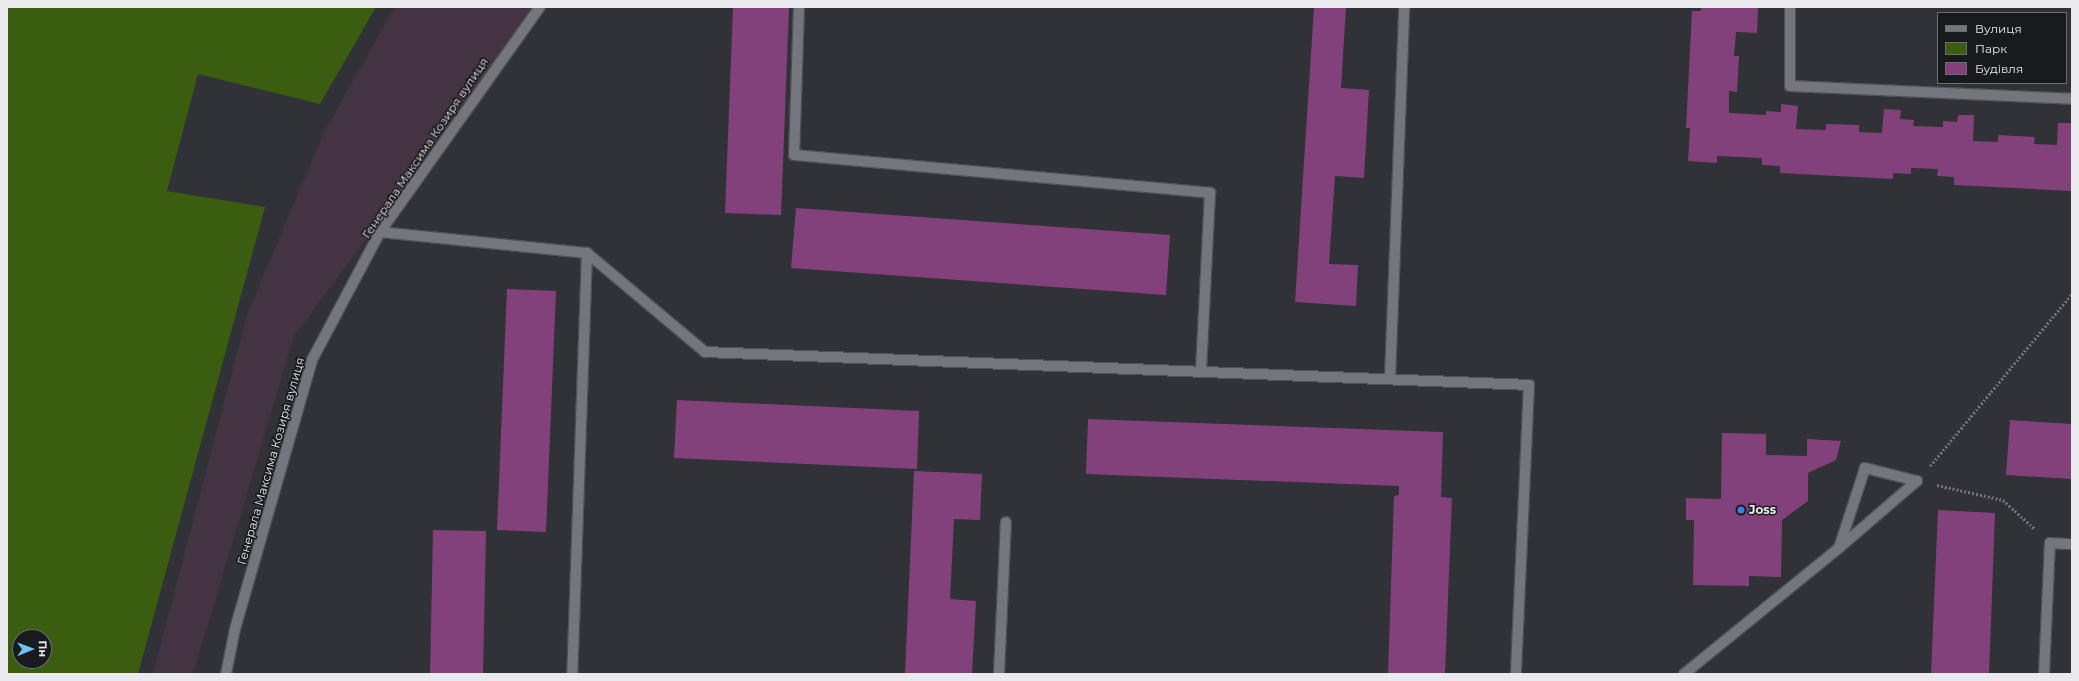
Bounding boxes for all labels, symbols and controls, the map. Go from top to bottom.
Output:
legend [1937,12,2067,84]
text: Вулиця [1975,21,2022,36]
text: Парк [1975,41,2007,56]
street label: Генерала Максима Козиря вулиця [359,55,491,241]
text: Будівля [1975,61,2023,76]
street label: Генерала Максима Козиря вулиця [234,356,308,566]
place label: Joss [1749,503,1776,517]
marker: Joss [1736,505,1746,515]
north arrow [12,629,52,669]
text: Пн [36,640,50,657]

